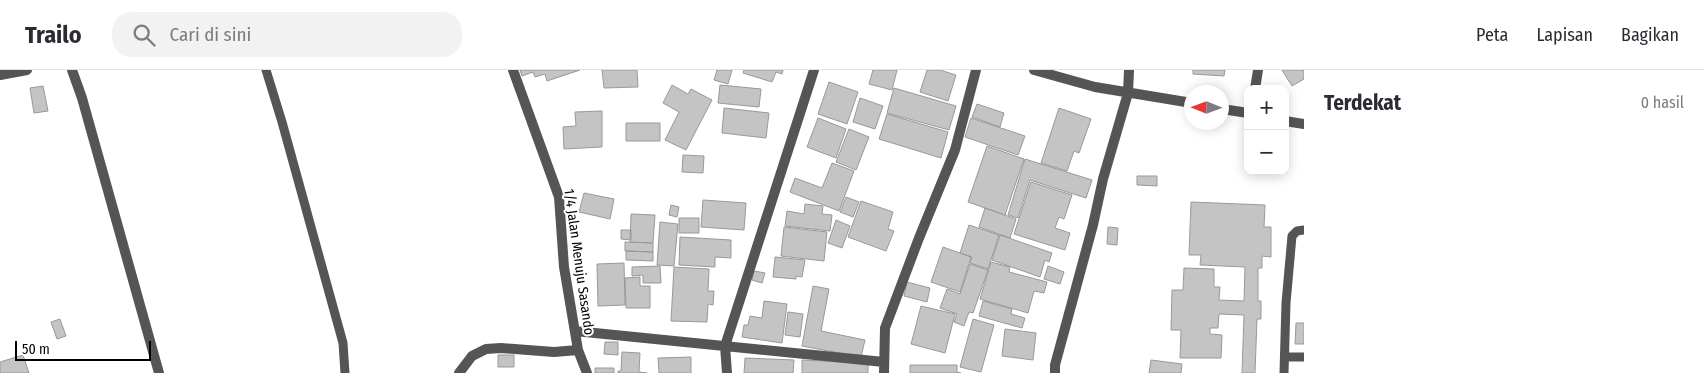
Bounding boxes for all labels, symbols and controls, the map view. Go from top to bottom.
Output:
search box [112,12,462,57]
text: Trailo [25,21,82,49]
icon: search [130,21,158,49]
text: Cari di sini [170,23,251,46]
text: Peta [1476,24,1508,46]
text: Lapisan [1536,24,1593,46]
text: Bagikan [1621,24,1679,46]
north arrow [1184,85,1229,130]
map controls [1244,85,1289,175]
button: + [1244,85,1289,130]
text: Terdekat [1324,90,1401,116]
text: 0 hasil [1641,93,1684,112]
button: − [1244,130,1289,175]
street label: 1/4 Jalan Menuju Sasando [560,188,598,336]
scale bar [15,338,151,361]
text: 50 m [22,341,50,358]

